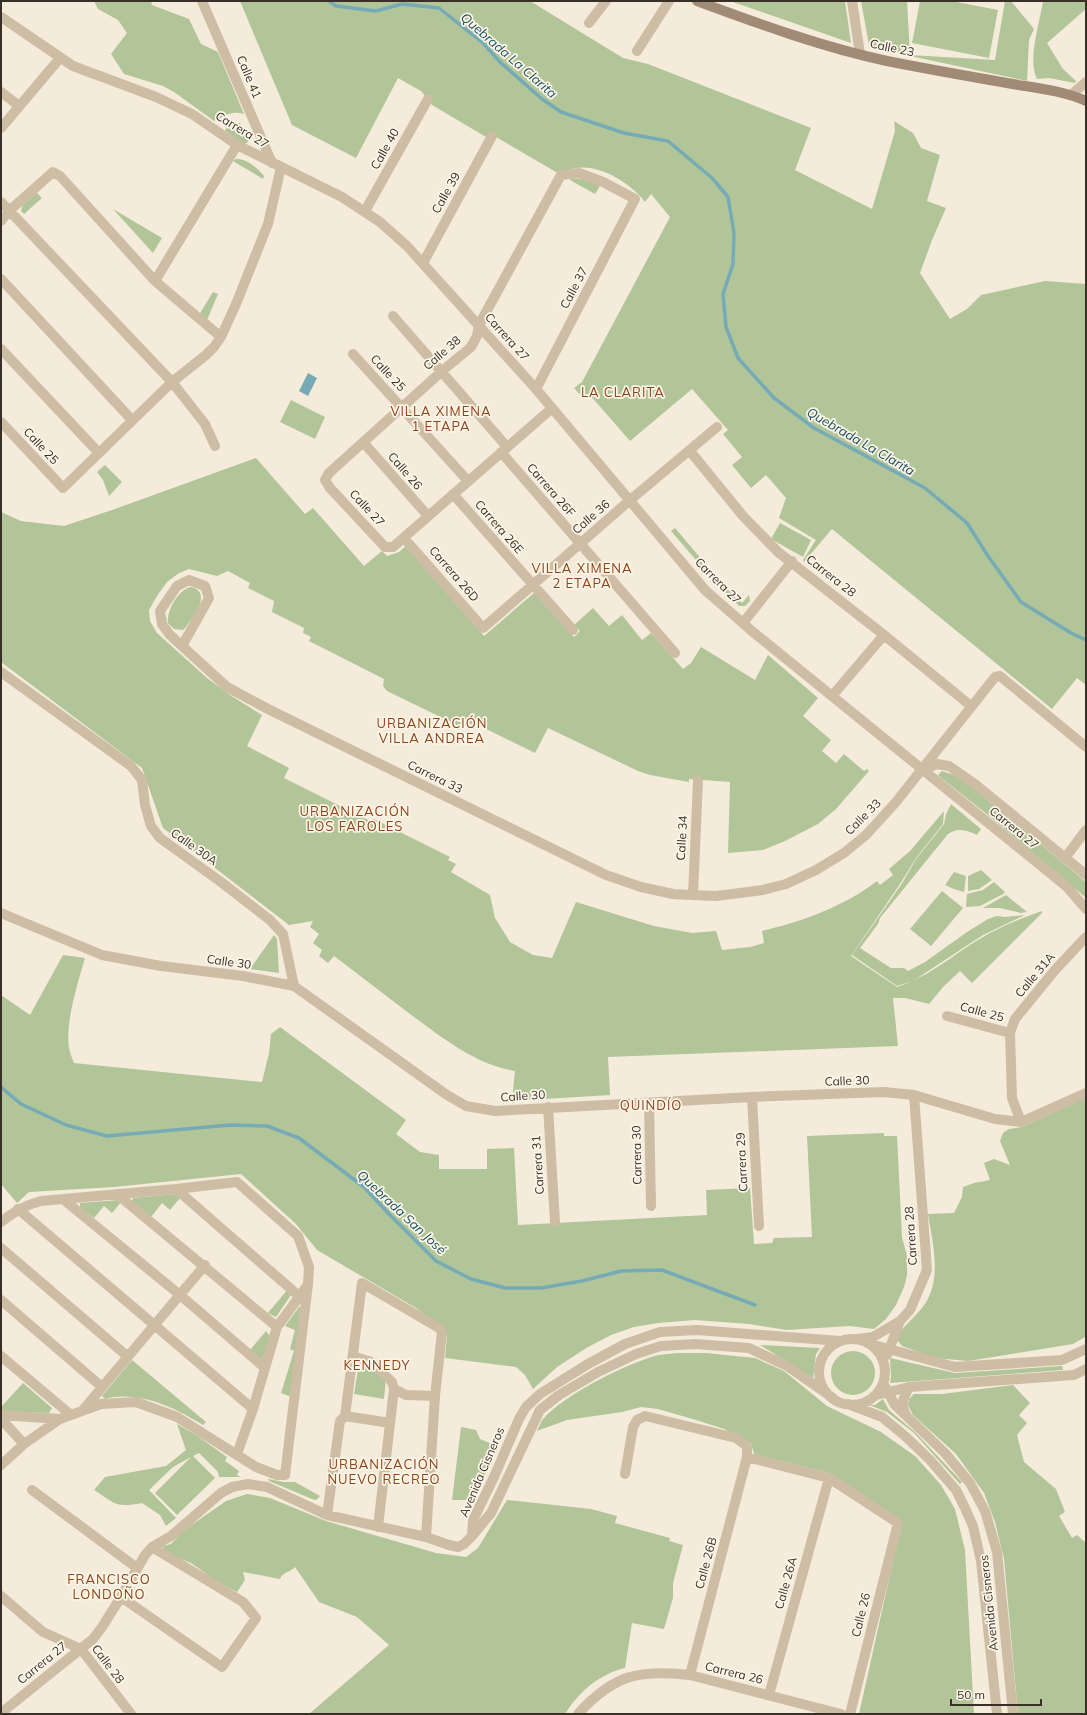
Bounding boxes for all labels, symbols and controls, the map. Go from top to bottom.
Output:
water label: Quebrada La Clarita [458,9,560,101]
street label: Calle 23 [869,35,916,60]
street label: Calle 41 [234,53,265,100]
street label: Carrera 27 [213,108,272,151]
street label: Calle 40 [367,125,402,172]
street label: Calle 39 [428,169,463,216]
street label: Calle 37 [556,264,591,311]
street label: Carrera 27 [482,310,533,364]
street label: Calle 38 [420,332,464,373]
street label: Calle 25 [368,351,409,394]
district label: LA CLARITA [581,384,665,400]
district label: VILLA XIMENA 1 ETAPA [390,403,492,434]
water label: Quebrada La Clarita [804,404,918,479]
street label: Calle 25 [21,424,62,467]
street label: Calle 26 [385,449,426,493]
street label: Carrera 26F [524,460,579,520]
street label: Calle 27 [347,486,388,529]
street label: Calle 36 [569,496,613,537]
street label: Carrera 26E [472,497,527,557]
street label: Carrera 26D [426,543,482,604]
street label: Carrera 28 [803,551,859,600]
street label: Carrera 27 [692,554,745,607]
district label: VILLA XIMENA 2 ETAPA [531,560,633,591]
district label: URBANIZACIÓN VILLA ANDREA [377,715,487,746]
street label: Carrera 33 [405,757,465,796]
street label: Calle 33 [841,795,884,838]
district label: URBANIZACIÓN LOS FAROLES [300,803,410,834]
street label: Carrera 27 [987,803,1042,852]
street label: Calle 34 [673,815,690,861]
street label: Calle 30A [168,825,221,868]
street label: Calle 31A [1012,949,1058,1000]
street label: Calle 30 [206,951,252,972]
street label: Calle 25 [958,998,1006,1025]
street label: Calle 30 [824,1072,870,1089]
street label: Calle 30 [500,1086,546,1105]
district label: QUINDÍO [620,1097,682,1113]
street label: Carrera 30 [628,1125,645,1185]
street label: Carrera 29 [732,1132,751,1192]
street label: Carrera 31 [528,1135,547,1195]
water label: Quebrada San José [354,1167,450,1257]
street label: Carrera 28 [901,1206,920,1266]
district label: KENNEDY [344,1357,411,1373]
street label: Avenida Cisneros [456,1424,507,1519]
district label: URBANIZACIÓN NUEVO RECREO [327,1456,441,1487]
street label: Calle 26B [691,1535,720,1590]
street label: Avenida Cisneros [976,1554,1001,1652]
street label: Calle 26A [771,1555,800,1611]
district label: FRANCISCO LONDOÑO [67,1571,151,1602]
street label: Calle 26 [848,1591,873,1639]
street label: Carrera 27 [14,1638,69,1687]
street label: Calle 28 [89,1641,128,1686]
street label: Carrera 26 [703,1658,765,1687]
scale bar [951,1681,1041,1707]
text: 50 m [957,1687,985,1702]

